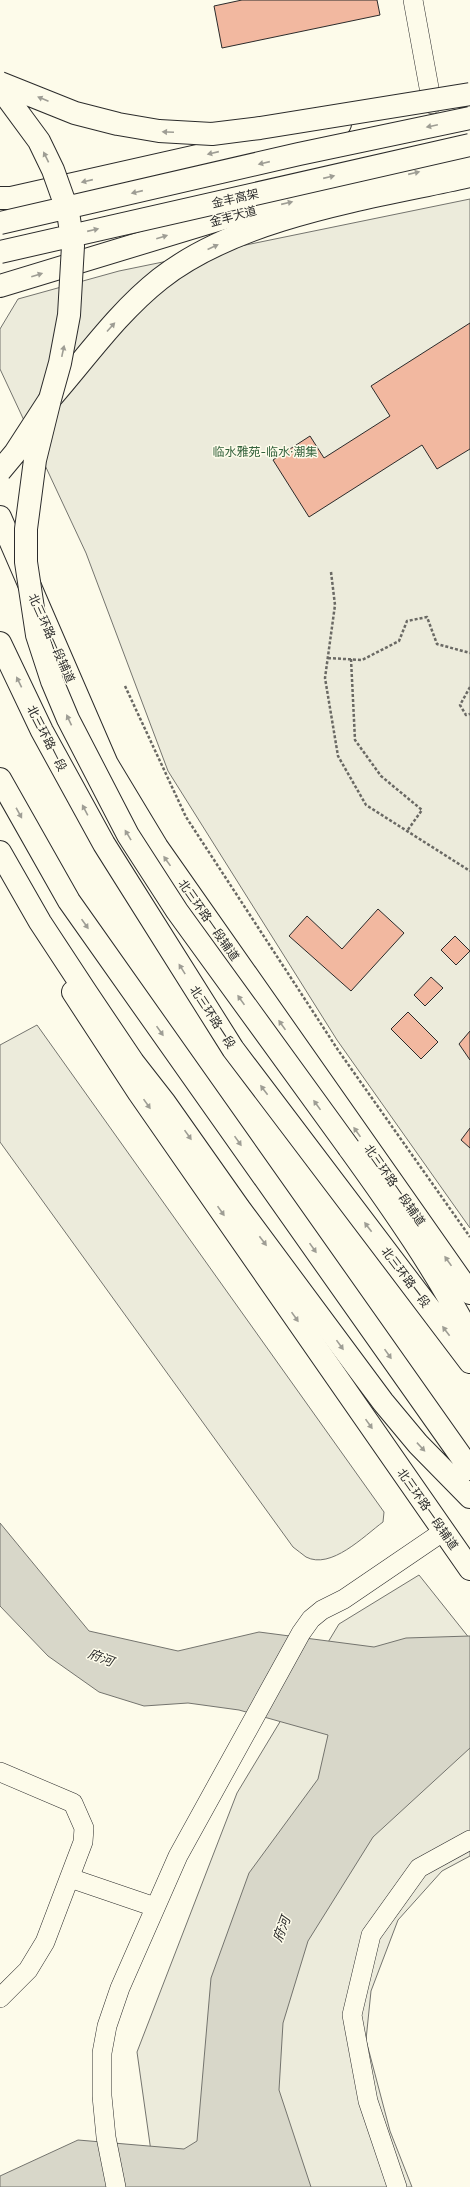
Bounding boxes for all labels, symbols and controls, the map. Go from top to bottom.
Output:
one-way arrow [38,96,49,102]
one-way arrow [426,124,438,130]
one-way arrow [161,129,174,135]
one-way arrow [207,150,220,156]
one-way arrow [43,151,50,163]
one-way arrow [258,160,270,166]
one-way arrow [407,169,420,175]
one-way arrow [323,174,335,180]
one-way arrow [80,179,93,185]
street label: 金丰高架 [210,185,260,211]
one-way arrow [131,189,143,195]
one-way arrow [281,200,293,206]
street label: 金丰大道 [208,203,258,229]
one-way arrow [86,227,99,233]
one-way arrow [156,234,168,240]
one-way arrow [207,244,218,250]
one-way arrow [32,272,44,278]
one-way arrow [107,321,116,332]
one-way arrow [60,345,66,358]
park label: 临水雅苑-临水·潮集 [213,444,317,459]
street label: 北三环路一段辅道 [26,591,78,685]
one-way arrow [16,677,22,688]
street label: 北三环路一段 [24,703,70,773]
one-way arrow [66,714,72,725]
one-way arrow [82,804,88,816]
one-way arrow [16,807,23,819]
one-way arrow [125,829,132,841]
one-way arrow [163,856,171,867]
street label: 北三环路一段辅道 [175,876,243,964]
one-way arrow [81,919,89,930]
one-way arrow [179,963,186,974]
street label: 北三环路一段 [187,983,239,1051]
one-way arrow [237,995,245,1005]
one-way arrow [278,1020,286,1030]
one-way arrow [156,1026,164,1036]
one-way arrow [260,1085,269,1096]
one-way arrow [143,1098,151,1109]
one-way arrow [313,1100,322,1111]
one-way arrow [353,1126,361,1137]
one-way arrow [184,1130,192,1140]
one-way arrow [234,1136,242,1147]
street label: 北三环路一段辅道 [361,1141,429,1229]
one-way arrow [217,1205,225,1216]
one-way arrow [364,1222,372,1233]
one-way arrow [259,1235,267,1246]
one-way arrow [309,1242,317,1253]
street label: 北三环路一段 [378,1244,434,1310]
one-way arrow [444,1256,452,1266]
one-way arrow [291,1312,299,1323]
one-way arrow [442,1326,451,1337]
one-way arrow [336,1340,344,1351]
one-way arrow [384,1349,392,1359]
one-way arrow [365,1419,373,1429]
one-way arrow [417,1442,426,1452]
street label: 北三环路一段辅道 [394,1465,462,1553]
water label: 府河 [86,1645,119,1670]
water label: 府河 [269,1911,294,1944]

